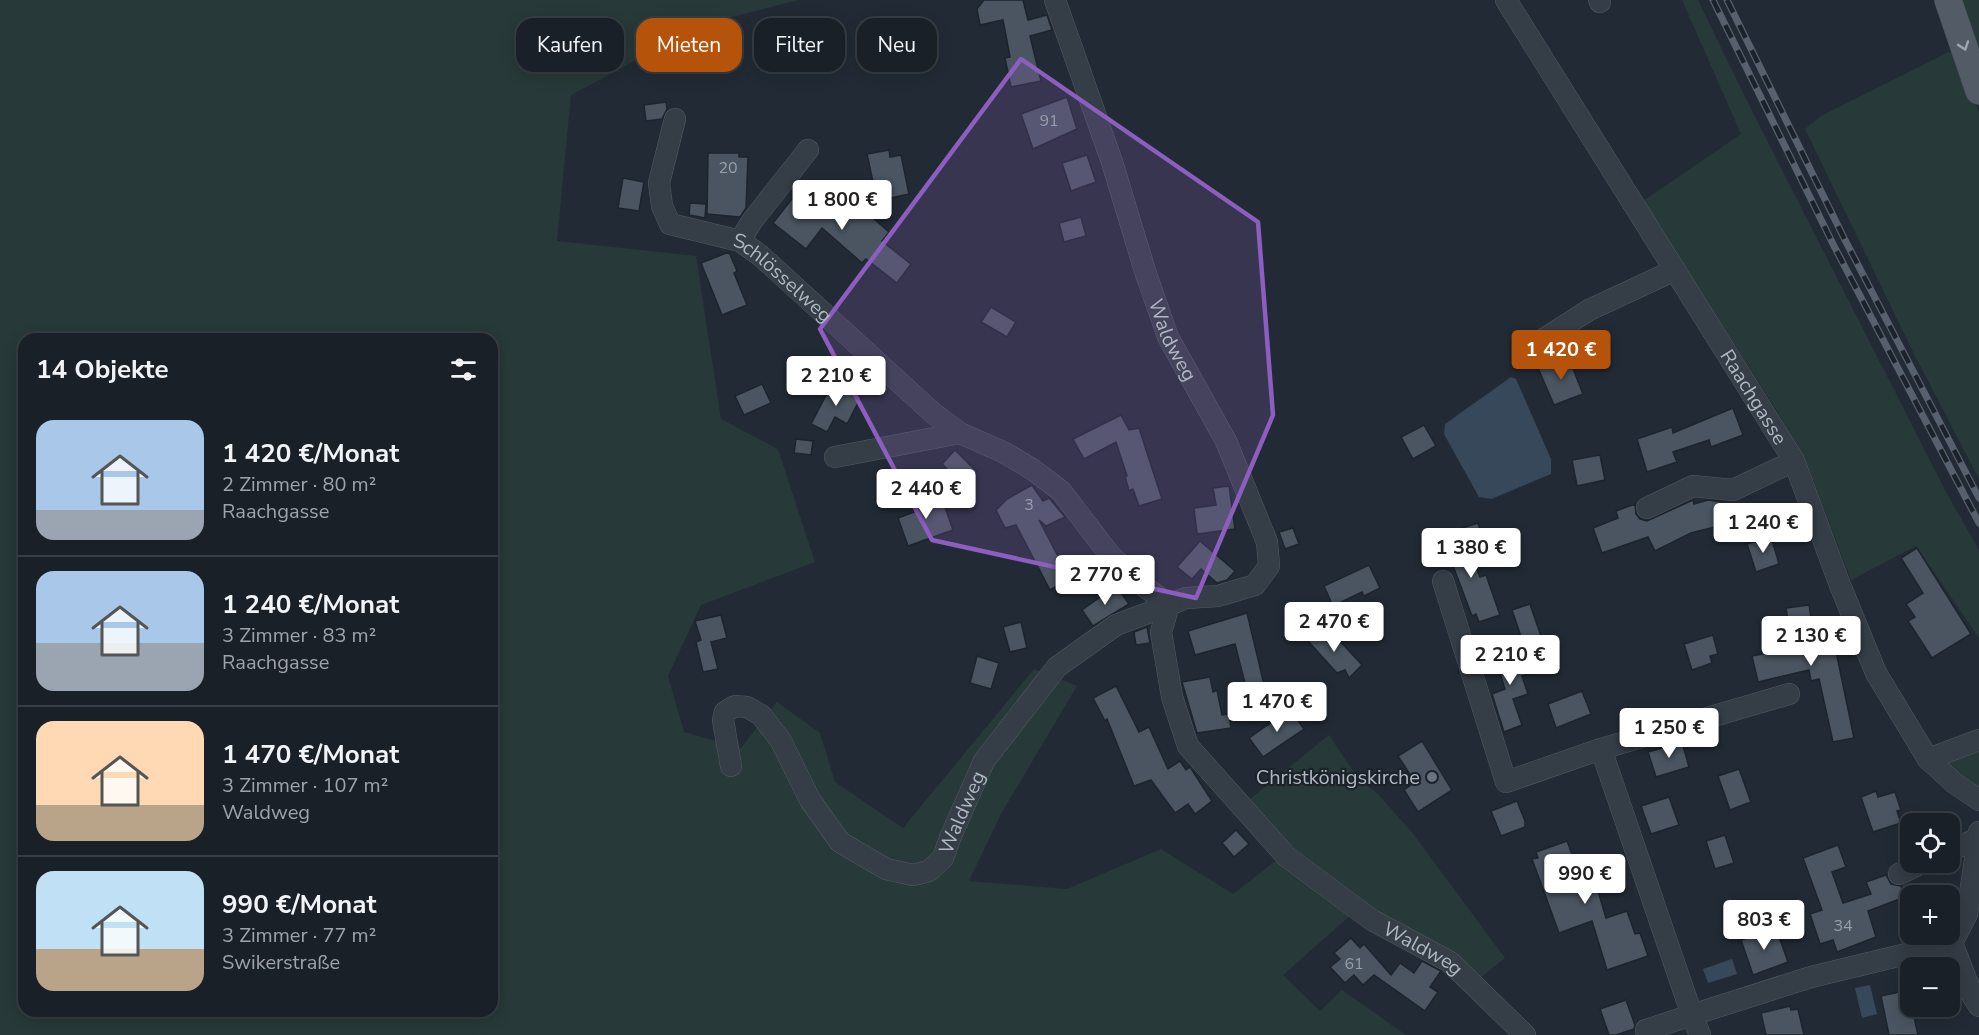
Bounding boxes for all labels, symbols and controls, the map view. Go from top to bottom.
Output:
chip: Kaufen [516,18,624,72]
chip: Mieten [636,18,742,72]
chip: Filter [754,18,845,72]
chip: Neu [857,18,937,72]
one-way arrow [1956,40,1969,51]
house number: 91 [1039,110,1059,132]
house number: 20 [718,157,738,179]
pin: 1 800 € [787,180,897,231]
text: 1 800 € [807,186,877,213]
street label: Schlösselweg [731,226,838,328]
street label: Waldweg [1142,295,1203,386]
pin: 1 420 € [1506,330,1616,381]
text: 1 420 € [1526,336,1596,363]
street label: Raachgasse [1714,344,1794,450]
text: 14 Objekte [36,352,169,387]
icon: filters [447,353,480,386]
pin: 2 210 € [781,356,891,407]
text: 2 210 € [801,362,871,389]
text: 1 420 €/Monat [222,436,399,471]
icon: home [84,444,156,516]
pin: 2 440 € [871,469,981,520]
text: 2 Zimmer · 80 m² [222,471,376,498]
text: 2 440 € [891,475,961,502]
house number: 3 [1024,494,1034,516]
text: Raachgasse [222,498,329,525]
pin: 1 240 € [1708,503,1818,554]
text: 1 240 € [1728,509,1798,536]
pin: 1 380 € [1416,528,1526,579]
text: 1 380 € [1436,534,1506,561]
pin: 2 770 € [1050,555,1160,606]
text: 2 770 € [1070,561,1140,588]
text: 1 240 €/Monat [222,587,399,622]
icon: home [84,595,156,667]
pin: 2 470 € [1279,602,1389,653]
text: 2 470 € [1299,608,1369,635]
pin: 2 130 € [1756,616,1866,667]
text: 3 Zimmer · 83 m² [222,622,376,649]
text: 2 130 € [1776,622,1846,649]
pin: 2 210 € [1455,635,1565,686]
text: 2 210 € [1475,641,1545,668]
text: Raachgasse [222,649,329,676]
pin: 1 470 € [1222,682,1332,733]
text: 1 470 € [1242,688,1312,715]
pin: 1 250 € [1614,708,1724,759]
text: 1 250 € [1634,714,1704,741]
text: 1 470 €/Monat [222,737,399,772]
icon: home [84,745,156,817]
place label: Christkönigskirche [1256,764,1420,791]
street label: Waldweg [932,766,992,857]
marker: Christkönigskirche [1425,770,1439,784]
text: 3 Zimmer · 107 m² [222,772,388,799]
text: Waldweg [222,799,310,826]
map controls [1900,813,1960,1017]
button: locate [1900,813,1960,873]
pin: 990 € [1543,854,1627,905]
text: 990 € [1558,860,1612,887]
button: + [1900,885,1960,945]
text: 990 €/Monat [222,887,377,922]
icon: home [84,895,156,967]
pin: 803 € [1722,900,1806,951]
text: 803 € [1737,906,1791,933]
street label: Waldweg [1378,915,1469,981]
house number: 34 [1833,915,1853,937]
text: 3 Zimmer · 77 m² [222,922,376,949]
text: Swikerstraße [222,949,340,976]
house number: 61 [1344,953,1364,975]
button: − [1900,957,1960,1017]

